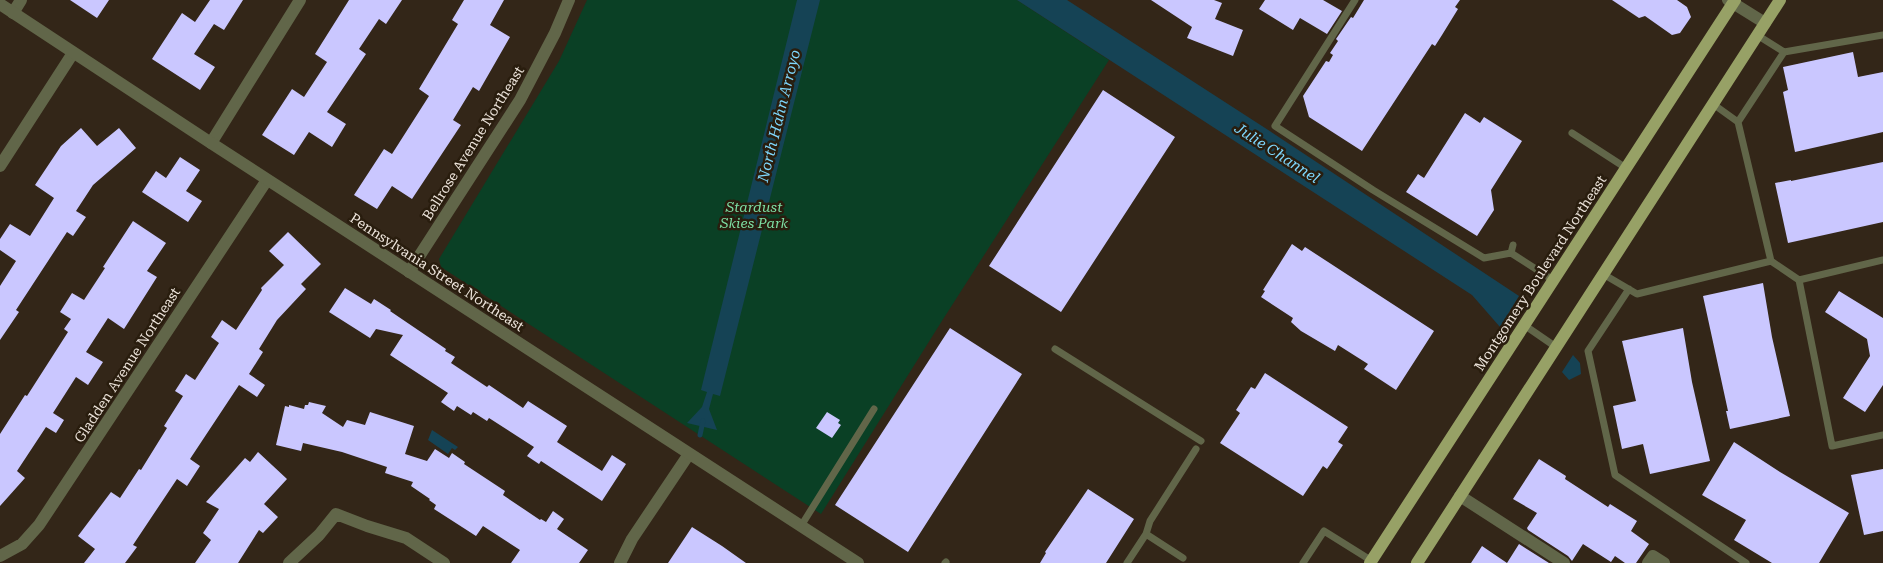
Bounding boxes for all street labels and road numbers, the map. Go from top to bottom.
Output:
street label: Bellrose Avenue Northeast [419,63,527,223]
street label: Montgomery Boulevard Northeast [1471,172,1609,374]
street label: Pennsylvania Street Northeast [347,210,527,334]
street label: Gladden Avenue Northeast [71,285,183,445]

